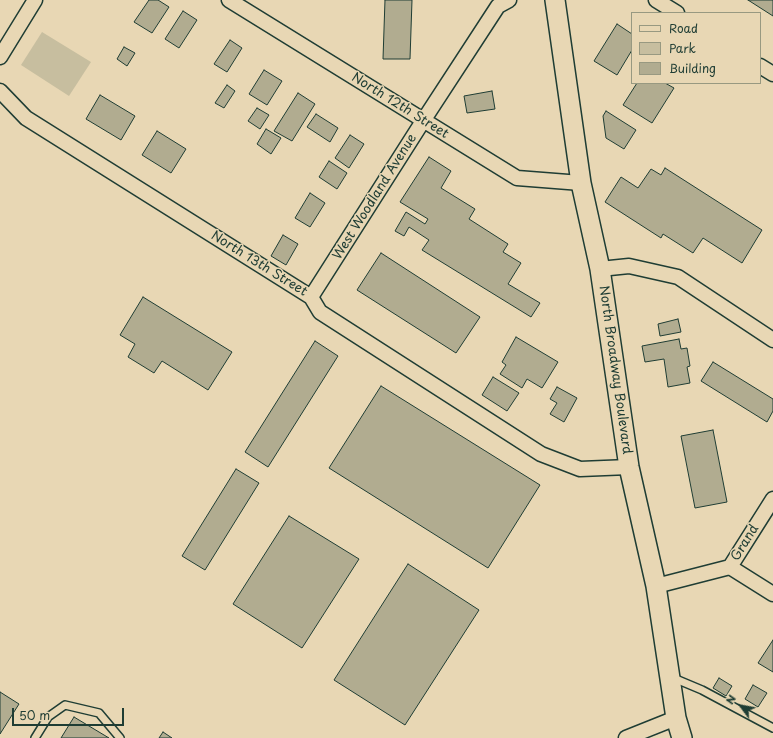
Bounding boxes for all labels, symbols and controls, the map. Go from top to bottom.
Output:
legend [631,12,761,84]
text: Road [669,19,698,37]
text: Park [669,39,696,57]
text: Building [669,59,716,77]
street label: North 12th Street [349,70,451,142]
street label: West Woodland Avenue [330,131,420,263]
street label: North 13th Street [208,228,310,300]
street label: North Broadway Boulevard [595,285,635,455]
street label: Grand [728,522,762,564]
north arrow [721,686,761,726]
text: N [721,691,740,708]
scale bar [14,700,126,726]
text: 50 m [19,706,50,724]

